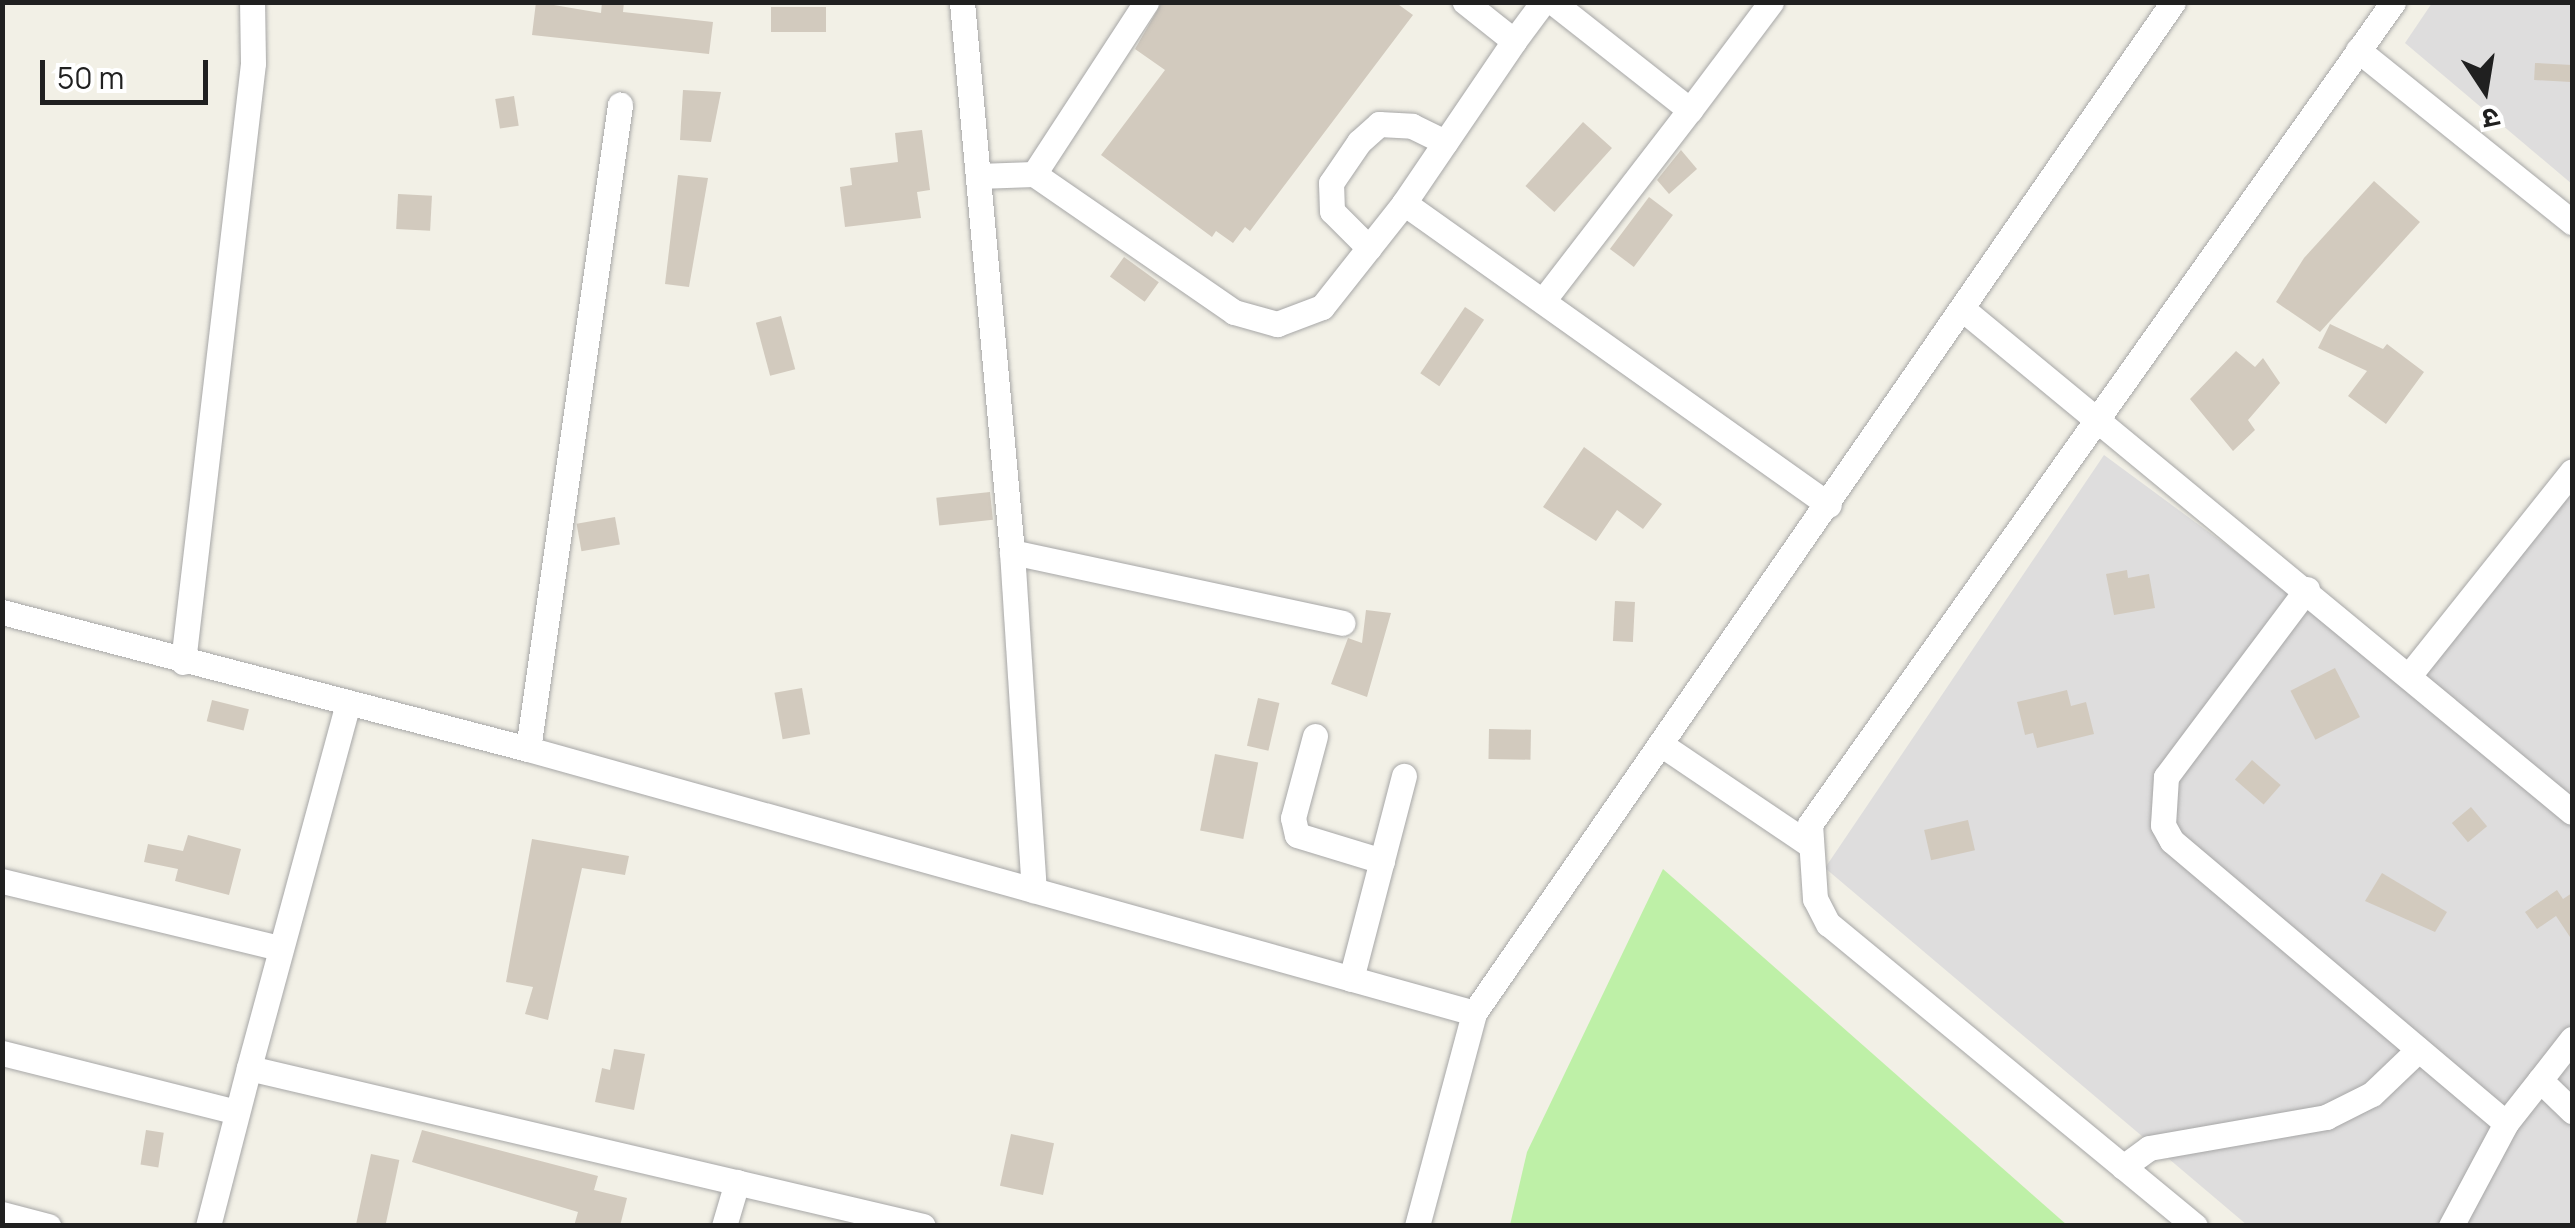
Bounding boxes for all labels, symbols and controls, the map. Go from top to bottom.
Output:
scale bar [45,40,212,102]
north arrow [2435,40,2535,140]
text: 50 m [57,57,124,98]
text: उ [2479,99,2503,140]

